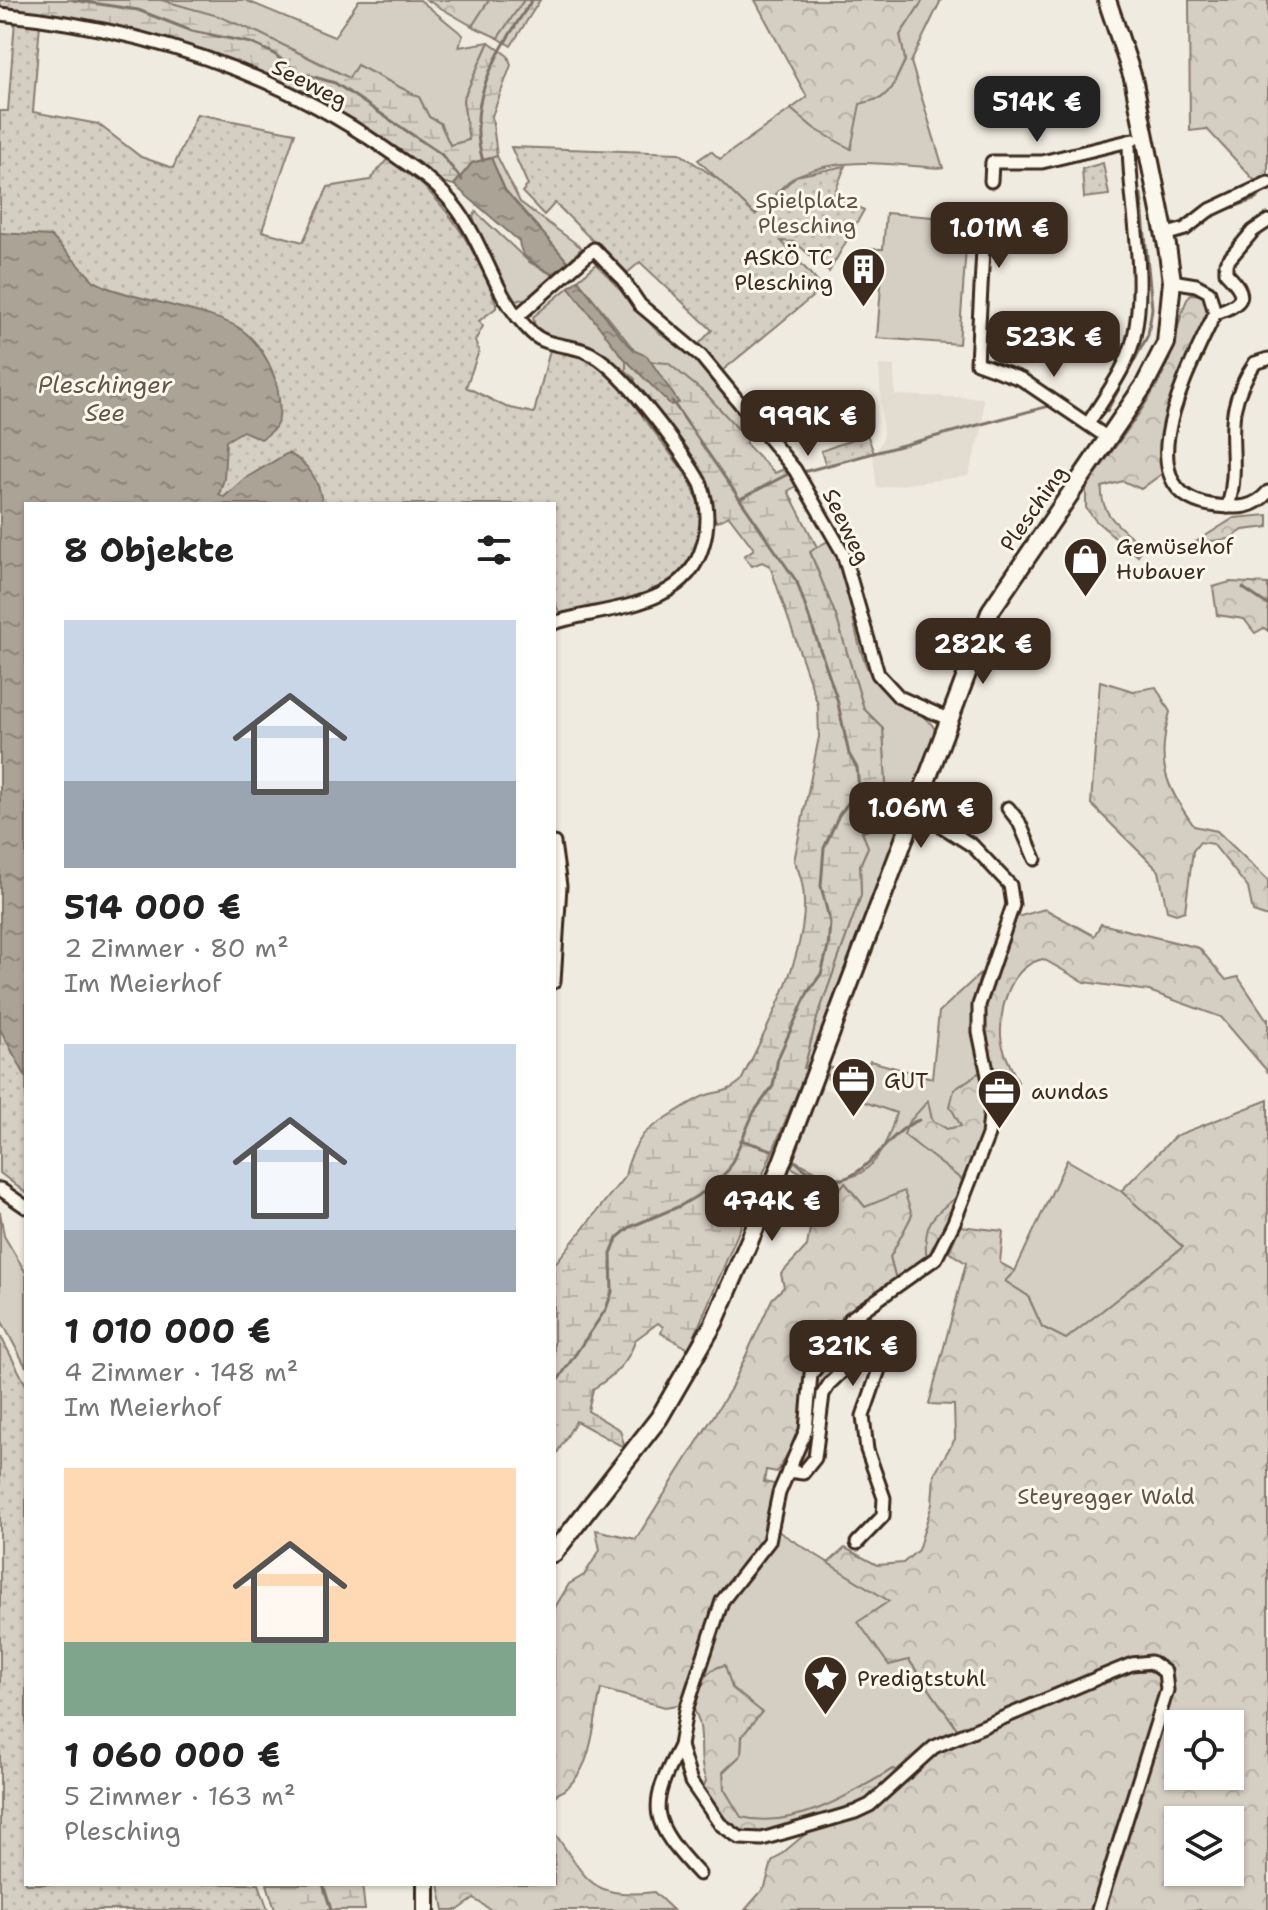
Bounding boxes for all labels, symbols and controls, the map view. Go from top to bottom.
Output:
street label: Seeweg [267,52,352,115]
pin: 514K € [972,76,1102,144]
text: 514K € [992,84,1082,119]
park label: Spielplatz Plesching [755,186,859,240]
pin: 1.01M € [925,202,1073,270]
text: 1.01M € [949,210,1049,245]
place label: ASKÖ TC Plesching [734,243,833,297]
building icon: ASKÖ TC Plesching [840,246,888,309]
pin: 523K € [989,311,1119,379]
text: 523K € [1006,319,1102,354]
water label: Pleschinger See [38,369,173,429]
pin: 999K € [743,390,873,458]
text: 999K € [759,398,857,433]
street label: Plesching [993,460,1074,557]
street label: Seeweg [816,484,877,569]
text: 8 Objekte [64,527,235,573]
icon: filters [472,528,516,572]
place label: Gemüsehof Hubauer [1116,532,1234,586]
shop icon: Gemüsehof Hubauer [1061,535,1109,598]
pin: 282K € [918,618,1048,686]
text: 282K € [934,626,1032,661]
icon: home [218,672,362,816]
pin: 1.06M € [847,782,995,850]
text: 1.06M € [867,790,975,825]
text: 514 000 € [64,884,241,930]
text: 2 Zimmer · 80 m² [64,930,289,965]
text: Im Meierhof [64,965,221,1000]
office icon: GUT [829,1056,877,1119]
place label: GUT [884,1066,929,1095]
office icon: aundas [976,1067,1024,1130]
place label: aundas [1031,1077,1109,1106]
icon: home [218,1096,362,1240]
pin: 474K € [707,1175,837,1243]
text: 474K € [723,1183,821,1218]
text: 1 010 000 € [64,1308,271,1354]
pin: 321K € [788,1320,918,1388]
text: 321K € [808,1328,899,1363]
text: 4 Zimmer · 148 m² [64,1354,299,1389]
text: Im Meierhof [64,1389,221,1424]
park label: Steyregger Wald [1017,1482,1195,1511]
icon: home [218,1520,362,1664]
place icon: Predigtstuhl [802,1654,850,1717]
place label: Predigtstuhl [857,1664,986,1693]
map controls [1164,1710,1244,1886]
button: locate [1164,1710,1244,1790]
text: 1 060 000 € [64,1732,281,1778]
text: 5 Zimmer · 163 m² [64,1778,296,1813]
button: layers [1164,1806,1244,1886]
text: Plesching [64,1813,181,1848]

